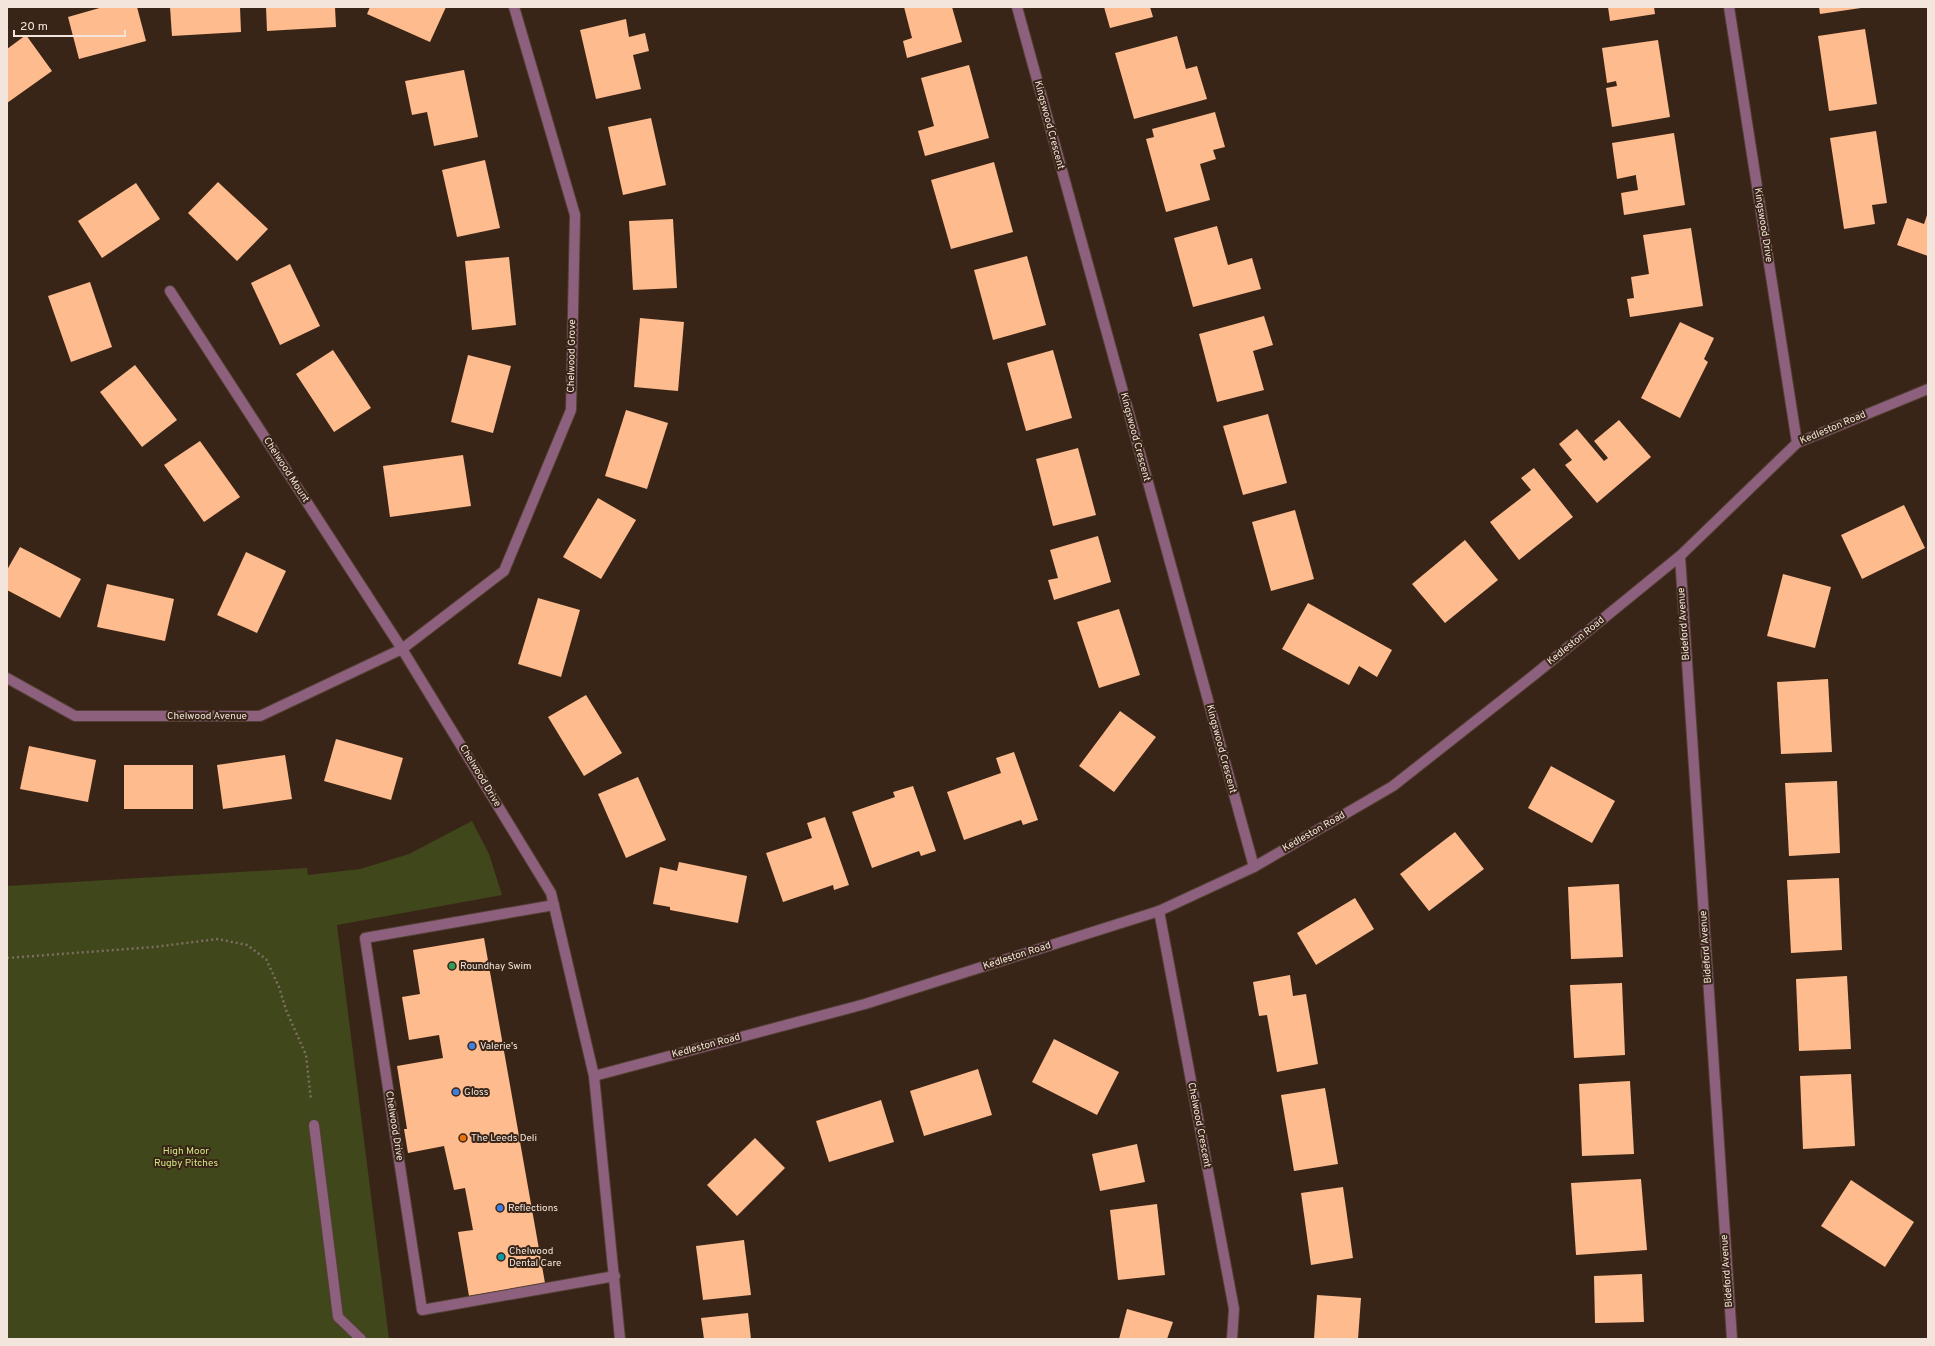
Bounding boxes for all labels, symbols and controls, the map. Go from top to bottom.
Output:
scale bar [14,12,125,38]
text: 20 m [20,19,48,35]
street label: Kingswood Crescent [1031,79,1067,171]
street label: Kingswood Drive [1751,187,1775,263]
street label: Chelwood Grove [565,319,579,393]
street label: Kingswood Crescent [1117,391,1153,483]
street label: Kedleston Road [1798,408,1868,448]
street label: Chelwood Mount [260,435,312,505]
street label: Bideford Avenue [1675,587,1693,661]
street label: Kedleston Road [1545,614,1607,668]
street label: Kingswood Crescent [1203,703,1239,795]
street label: Chelwood Avenue [167,710,247,723]
street label: Chelwood Drive [456,742,504,810]
street label: Kedleston Road [1280,809,1348,855]
street label: Bideford Avenue [1697,910,1715,984]
street label: Kedleston Road [982,939,1052,973]
place label: Roundhay Swim [460,960,531,973]
marker: Roundhay Swim [447,961,457,971]
street label: Kedleston Road [670,1031,742,1061]
place label: Valerie's [480,1040,518,1053]
marker: Valerie's [467,1041,477,1051]
street label: Chelwood Crescent [1184,1081,1214,1169]
place label: Gloss [464,1086,489,1099]
marker: Gloss [451,1087,461,1097]
street label: Chelwood Drive [382,1090,406,1162]
place label: The Leeds Deli [471,1132,537,1145]
marker: The Leeds Deli [458,1133,468,1143]
park label: High Moor Rugby Pitches [154,1145,218,1170]
place label: Reflections [508,1202,558,1215]
marker: Reflections [495,1203,505,1213]
street label: Bideford Avenue [1718,1234,1736,1308]
place label: Chelwood Dental Care [509,1245,561,1270]
marker: Chelwood Dental Care [496,1252,506,1262]

